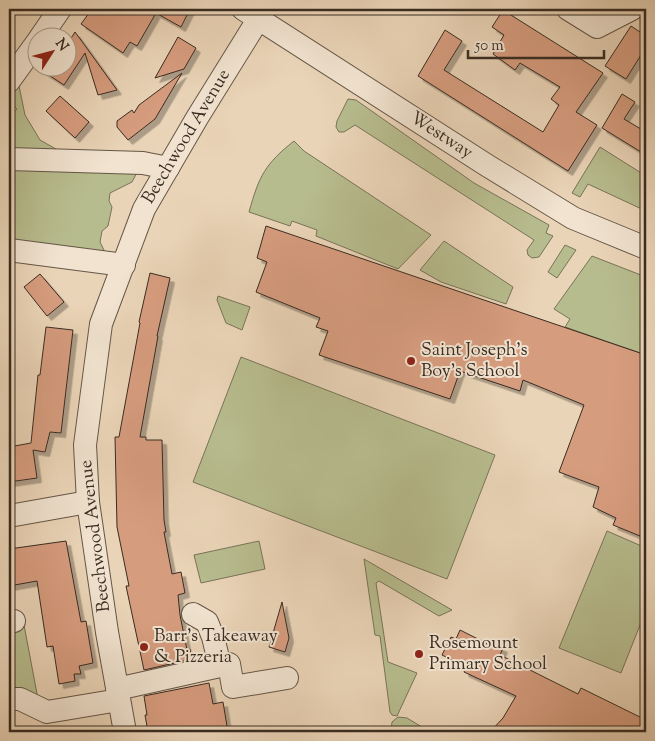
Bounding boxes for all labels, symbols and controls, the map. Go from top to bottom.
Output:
north arrow [28,28,78,78]
scale bar [468,28,604,60]
text: N [50,35,72,56]
text: 50 m [474,36,504,57]
street label: Beechwood Avenue [136,65,238,209]
street label: Westway [404,106,478,166]
place label: Saint Joseph's Boy's School [421,338,528,385]
marker: Saint Joseph's Boy's School [405,355,417,367]
street label: Beechwood Avenue [74,458,118,614]
place label: Barr's Takeaway & Pizzeria [154,624,278,671]
place label: Rosemount Primary School [429,631,547,678]
marker: Barr's Takeaway & Pizzeria [138,641,150,653]
marker: Rosemount Primary School [413,648,425,660]

